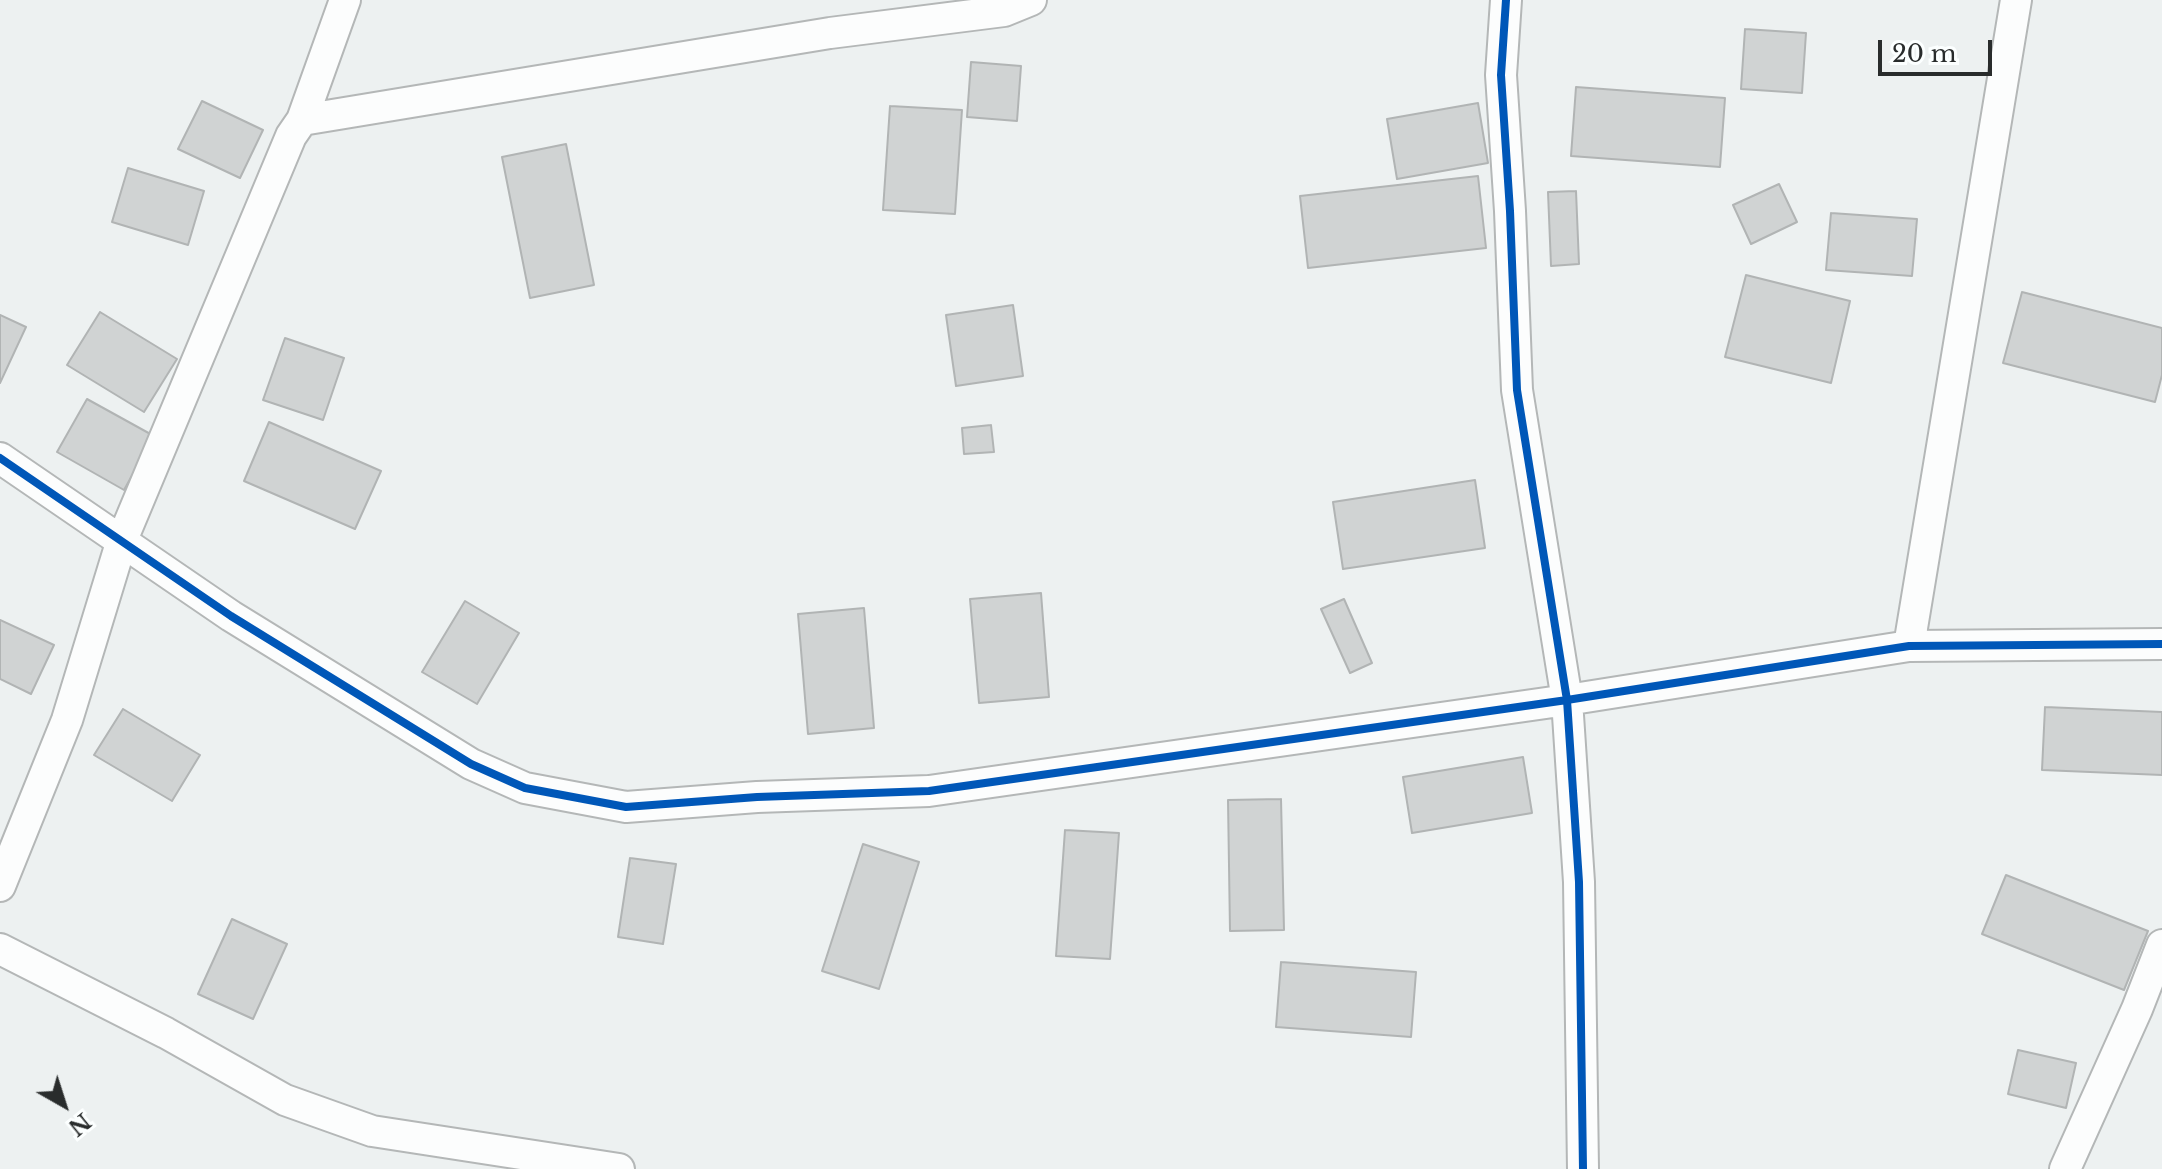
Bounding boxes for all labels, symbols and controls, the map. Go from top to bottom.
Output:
scale bar [1882,24,1996,74]
text: 20 m [1892,39,1957,68]
north arrow [24,1065,104,1145]
text: N [63,1107,96,1141]

